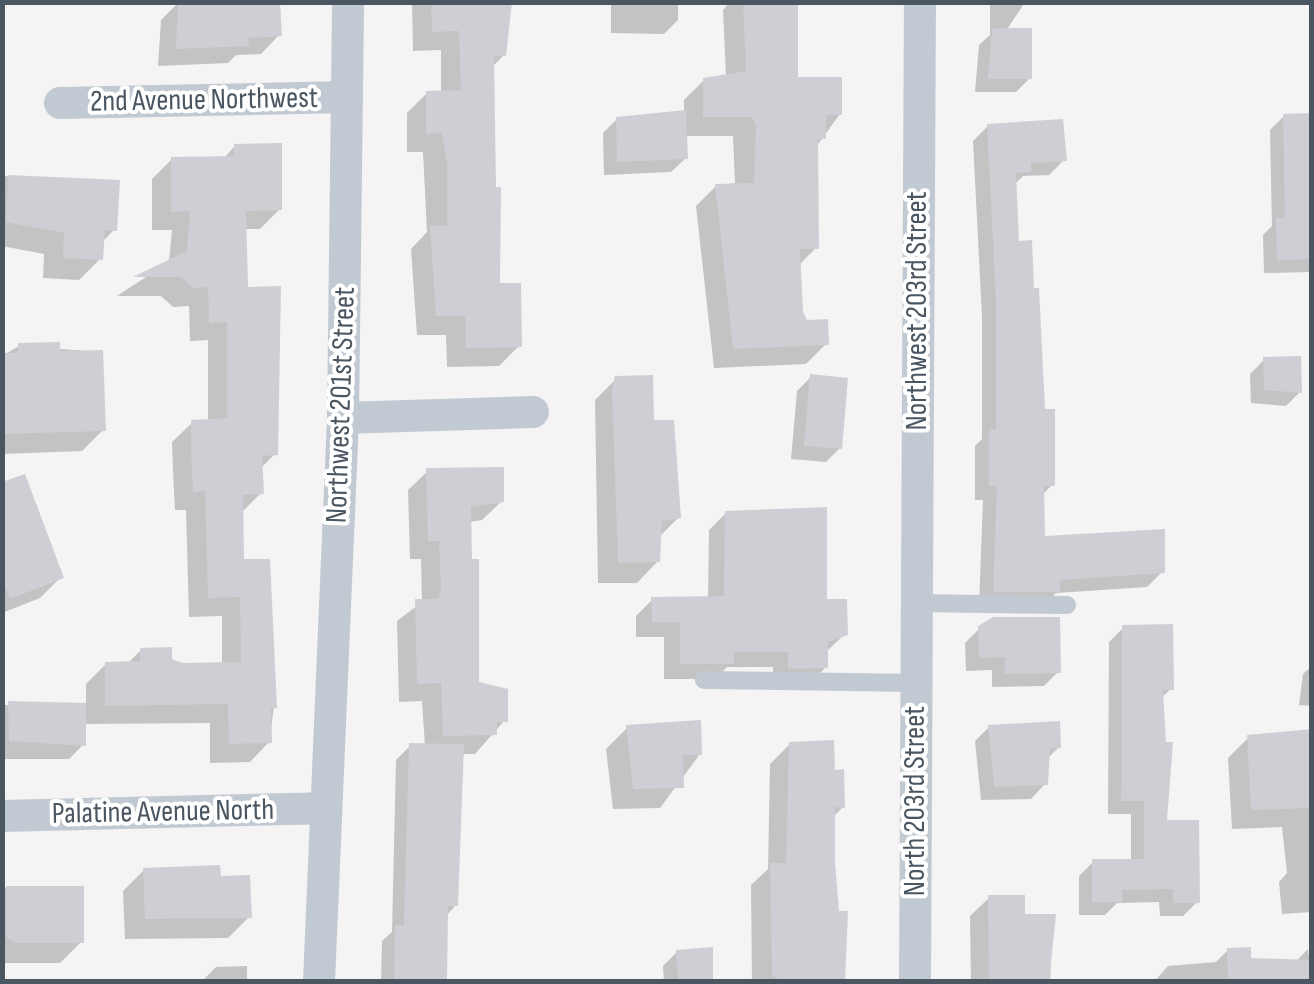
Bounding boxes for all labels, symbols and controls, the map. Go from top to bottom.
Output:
street label: 2nd Avenue Northwest [90,80,318,120]
street label: Northwest 203rd Street [899,191,935,431]
street label: Northwest 201st Street [319,286,363,524]
street label: North 203rd Street [897,706,933,896]
street label: Palatine Avenue North [52,792,274,832]

